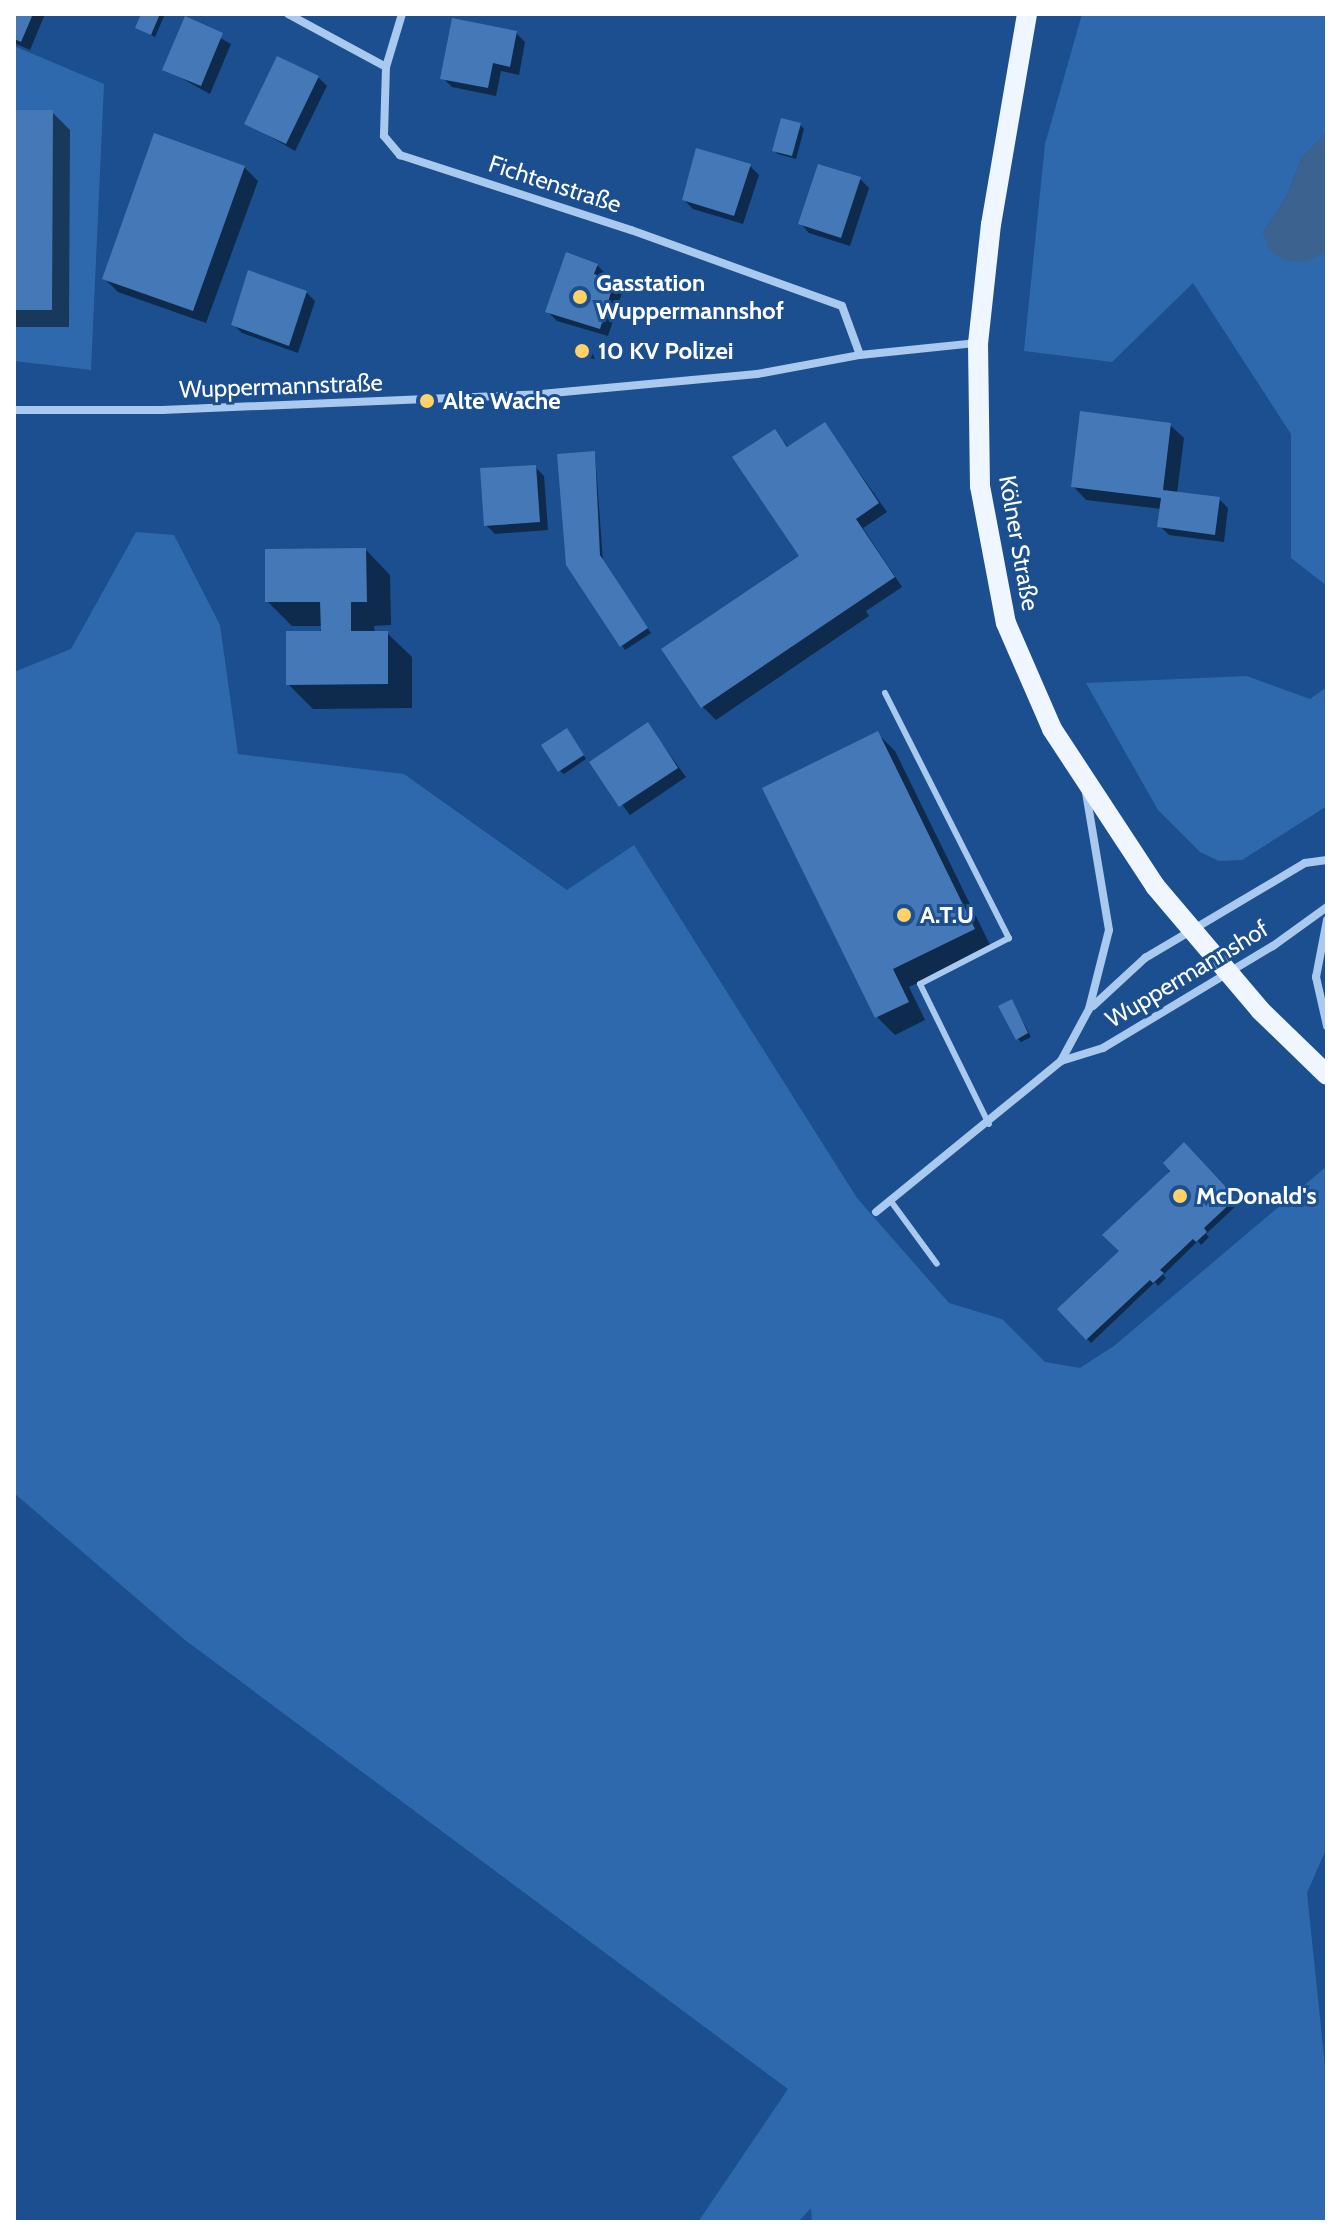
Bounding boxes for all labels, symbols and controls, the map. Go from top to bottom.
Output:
street label: Fichtenstraße [485,149,625,219]
place label: Gasstation Wuppermannshof [596,269,784,325]
marker: Gasstation Wuppermannshof [571,288,589,306]
place label: 10 KV Polizei [598,337,734,365]
marker: 10 KV Polizei [573,342,591,360]
street label: Wuppermannstraße [179,368,383,404]
place label: Alte Wache [443,387,561,415]
marker: Alte Wache [418,392,436,410]
street label: Kölner Straße [993,473,1045,613]
place label: A.T.U [920,901,974,929]
marker: A.T.U [895,906,913,924]
street label: Wuppermannshof [1100,914,1274,1034]
place label: McDonald's [1196,1182,1317,1210]
marker: McDonald's [1171,1187,1189,1205]

